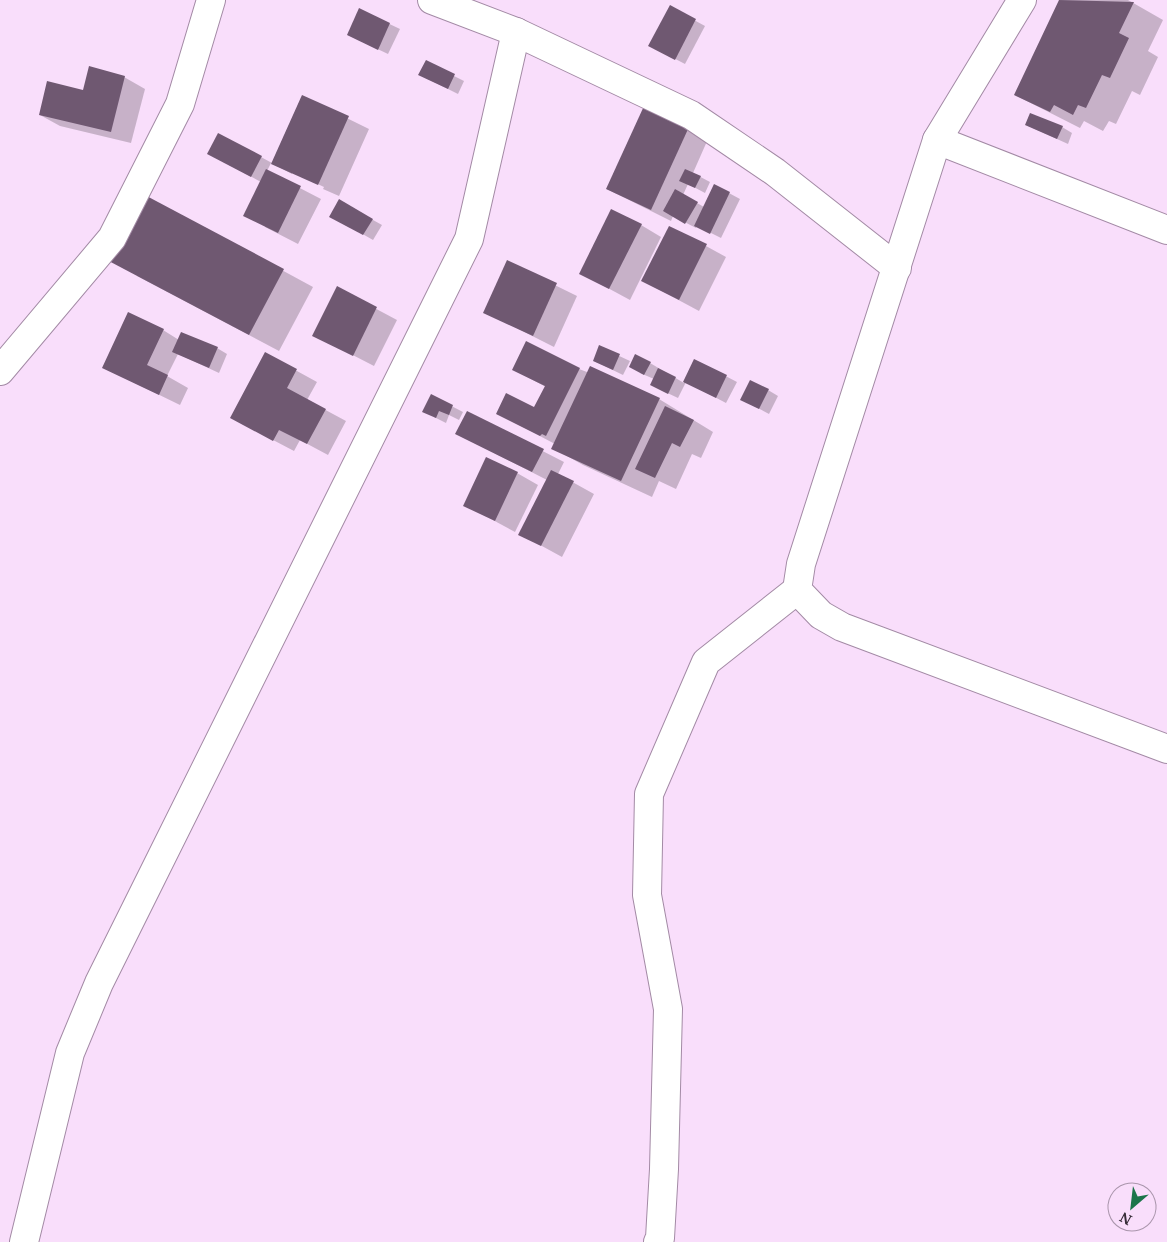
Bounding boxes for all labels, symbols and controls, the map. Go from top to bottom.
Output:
north arrow [1107,1182,1157,1232]
text: N [1116,1208,1135,1230]

